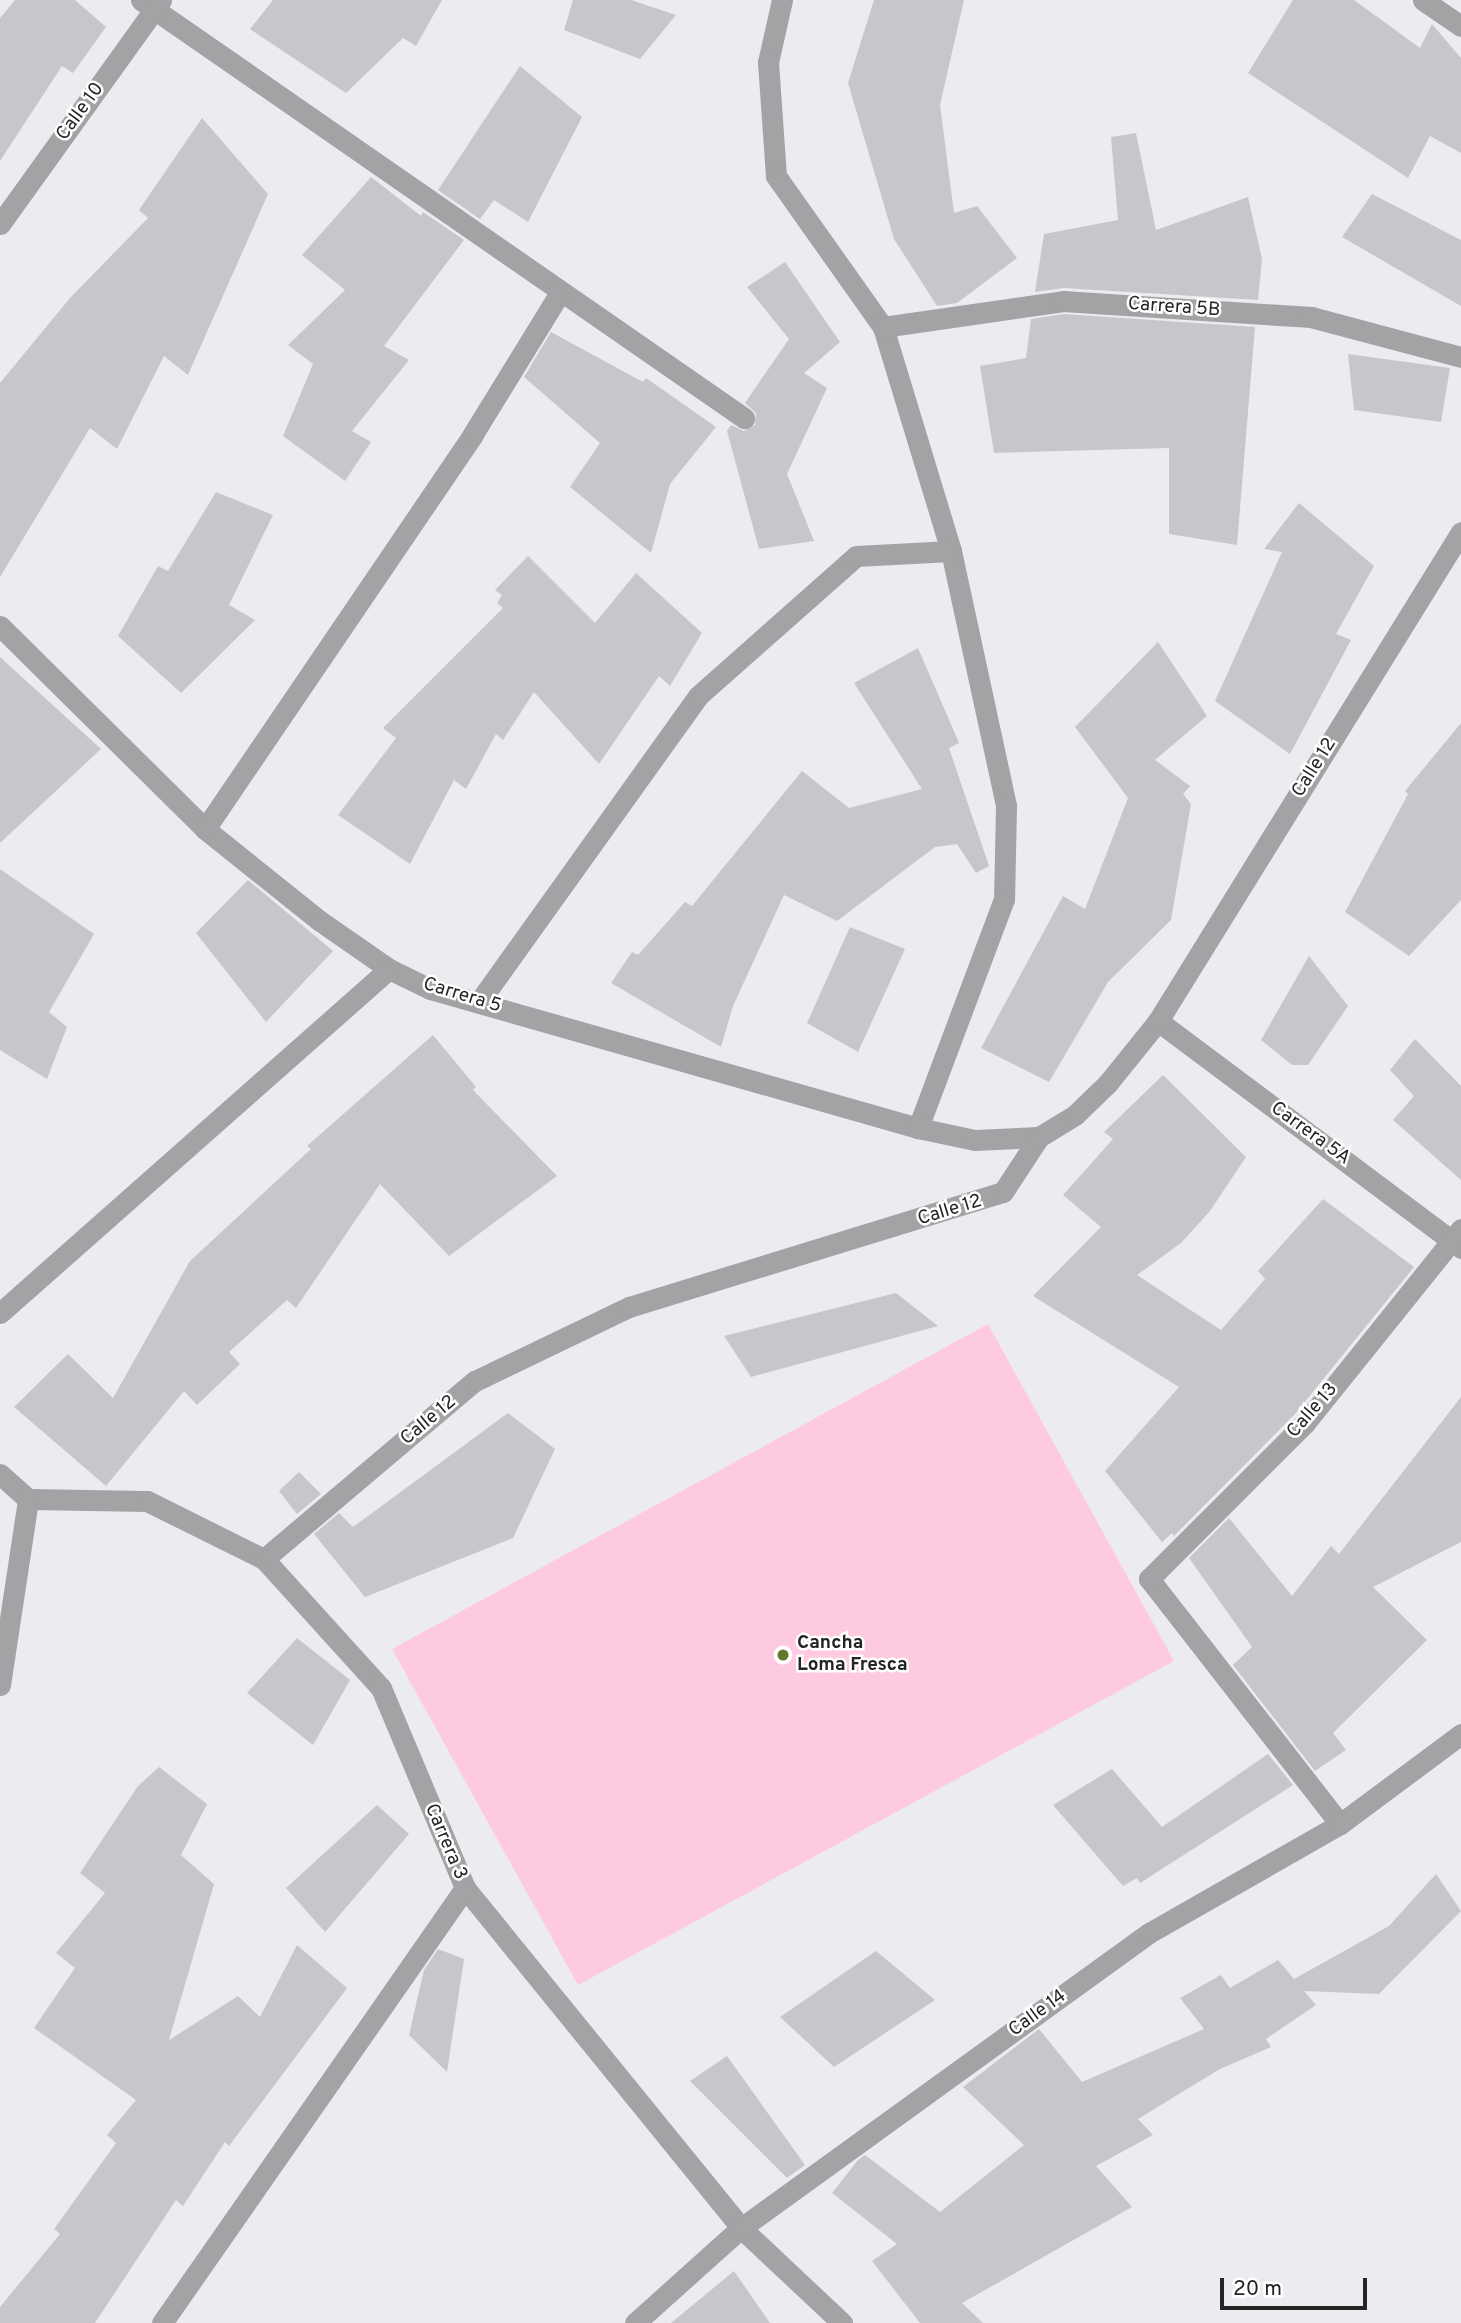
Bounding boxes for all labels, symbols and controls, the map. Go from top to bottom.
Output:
street label: Calle 10 [52,79,110,145]
street label: Carrera 5B [1127,293,1221,323]
street label: Calle 12 [1288,734,1342,802]
street label: Carrera 5 [420,973,504,1019]
street label: Carrera 5A [1266,1097,1354,1171]
street label: Calle 12 [915,1191,985,1231]
street label: Calle 13 [1283,1379,1343,1443]
street label: Calle 12 [397,1391,461,1451]
place label: Cancha Loma Fresca [797,1633,908,1677]
marker: Cancha Loma Fresca [775,1647,791,1663]
street label: Carrera 3 [419,1801,471,1883]
street label: Calle 14 [1005,1986,1071,2042]
scale bar [1223,2264,1370,2308]
text: 20 m [1233,2276,1282,2303]

